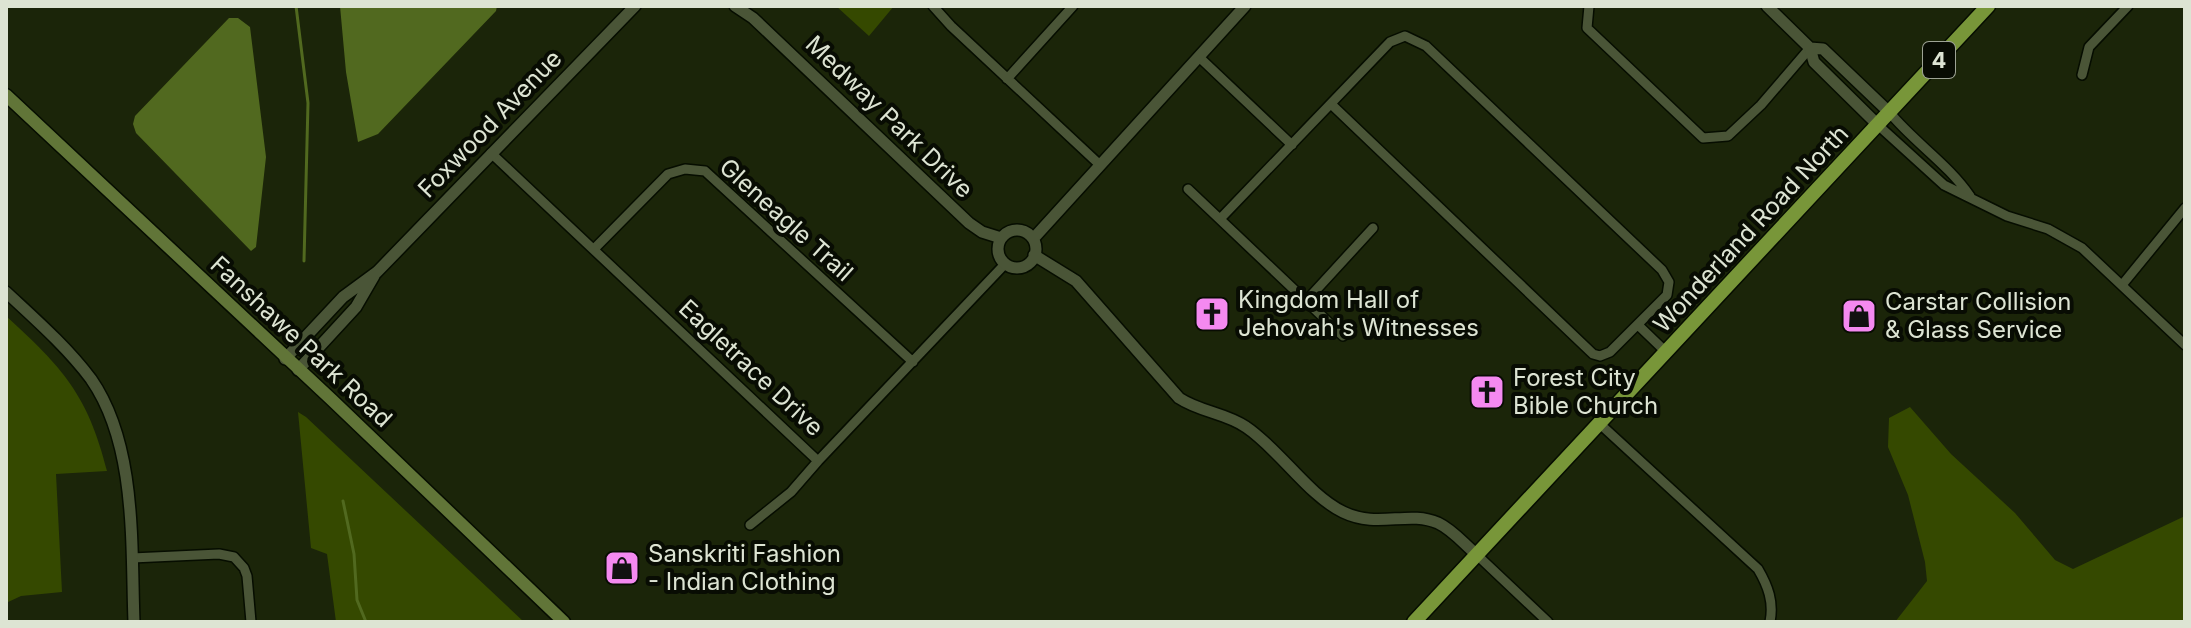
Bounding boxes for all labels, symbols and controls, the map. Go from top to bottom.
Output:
street label: Medway Park Drive [800,29,979,204]
road number: 4 [1923,42,1955,78]
street label: Foxwood Avenue [412,44,567,203]
street label: Wonderland Road North [1647,119,1854,338]
street label: Gleneagle Trail [714,152,859,287]
street label: Fanshawe Park Road [205,250,398,433]
place label: Kingdom Hall of Jehovah's Witnesses [1238,285,1479,342]
place label: Carstar Collision & Glass Service [1885,287,2071,344]
street label: Eagletrace Drive [673,293,830,442]
church icon: Kingdom Hall of Jehovah's Witnesses [1193,295,1231,333]
shop icon: Carstar Collision & Glass Service [1840,297,1878,335]
place label: Forest City Bible Church [1513,363,1658,420]
church icon: Forest City Bible Church [1468,373,1506,411]
place label: Sanskriti Fashion - Indian Clothing [648,539,841,596]
shop icon: Sanskriti Fashion - Indian Clothing [603,549,641,587]

